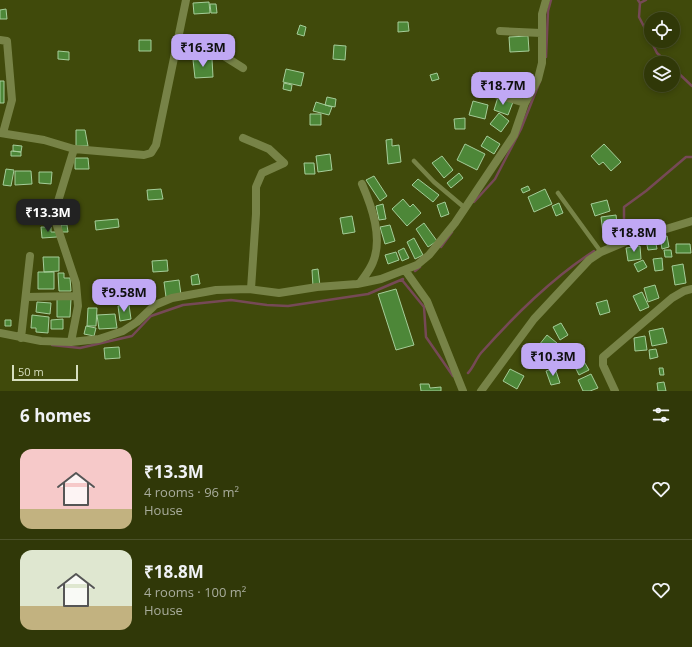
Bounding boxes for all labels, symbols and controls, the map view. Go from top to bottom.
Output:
map controls [644,12,680,92]
button: locate [644,12,680,48]
pin: ₹16.3M [170,34,236,68]
text: ₹16.3M [180,38,226,56]
button: layers [644,56,680,92]
pin: ₹18.7M [470,72,536,106]
text: ₹18.7M [480,76,526,94]
pin: ₹13.3M [15,199,81,233]
text: ₹13.3M [25,203,71,221]
pin: ₹18.8M [601,219,667,253]
text: ₹18.8M [611,223,657,241]
pin: ₹9.58M [91,279,157,313]
text: ₹9.58M [101,283,147,301]
pin: ₹10.3M [520,343,586,377]
text: ₹10.3M [530,347,576,365]
scale bar [12,363,78,382]
text: 50 m [18,364,44,379]
text: 6 homes [20,404,91,427]
icon: filters [650,404,672,426]
text: ₹13.3M [144,460,204,483]
icon: home [52,465,100,513]
icon: heart [650,478,672,500]
text: 4 rooms · 96 m² [144,483,239,501]
text: House [144,501,183,519]
text: ₹18.8M [144,560,204,583]
icon: home [52,566,100,614]
icon: heart [650,579,672,601]
text: 4 rooms · 100 m² [144,583,246,601]
text: House [144,601,183,619]

